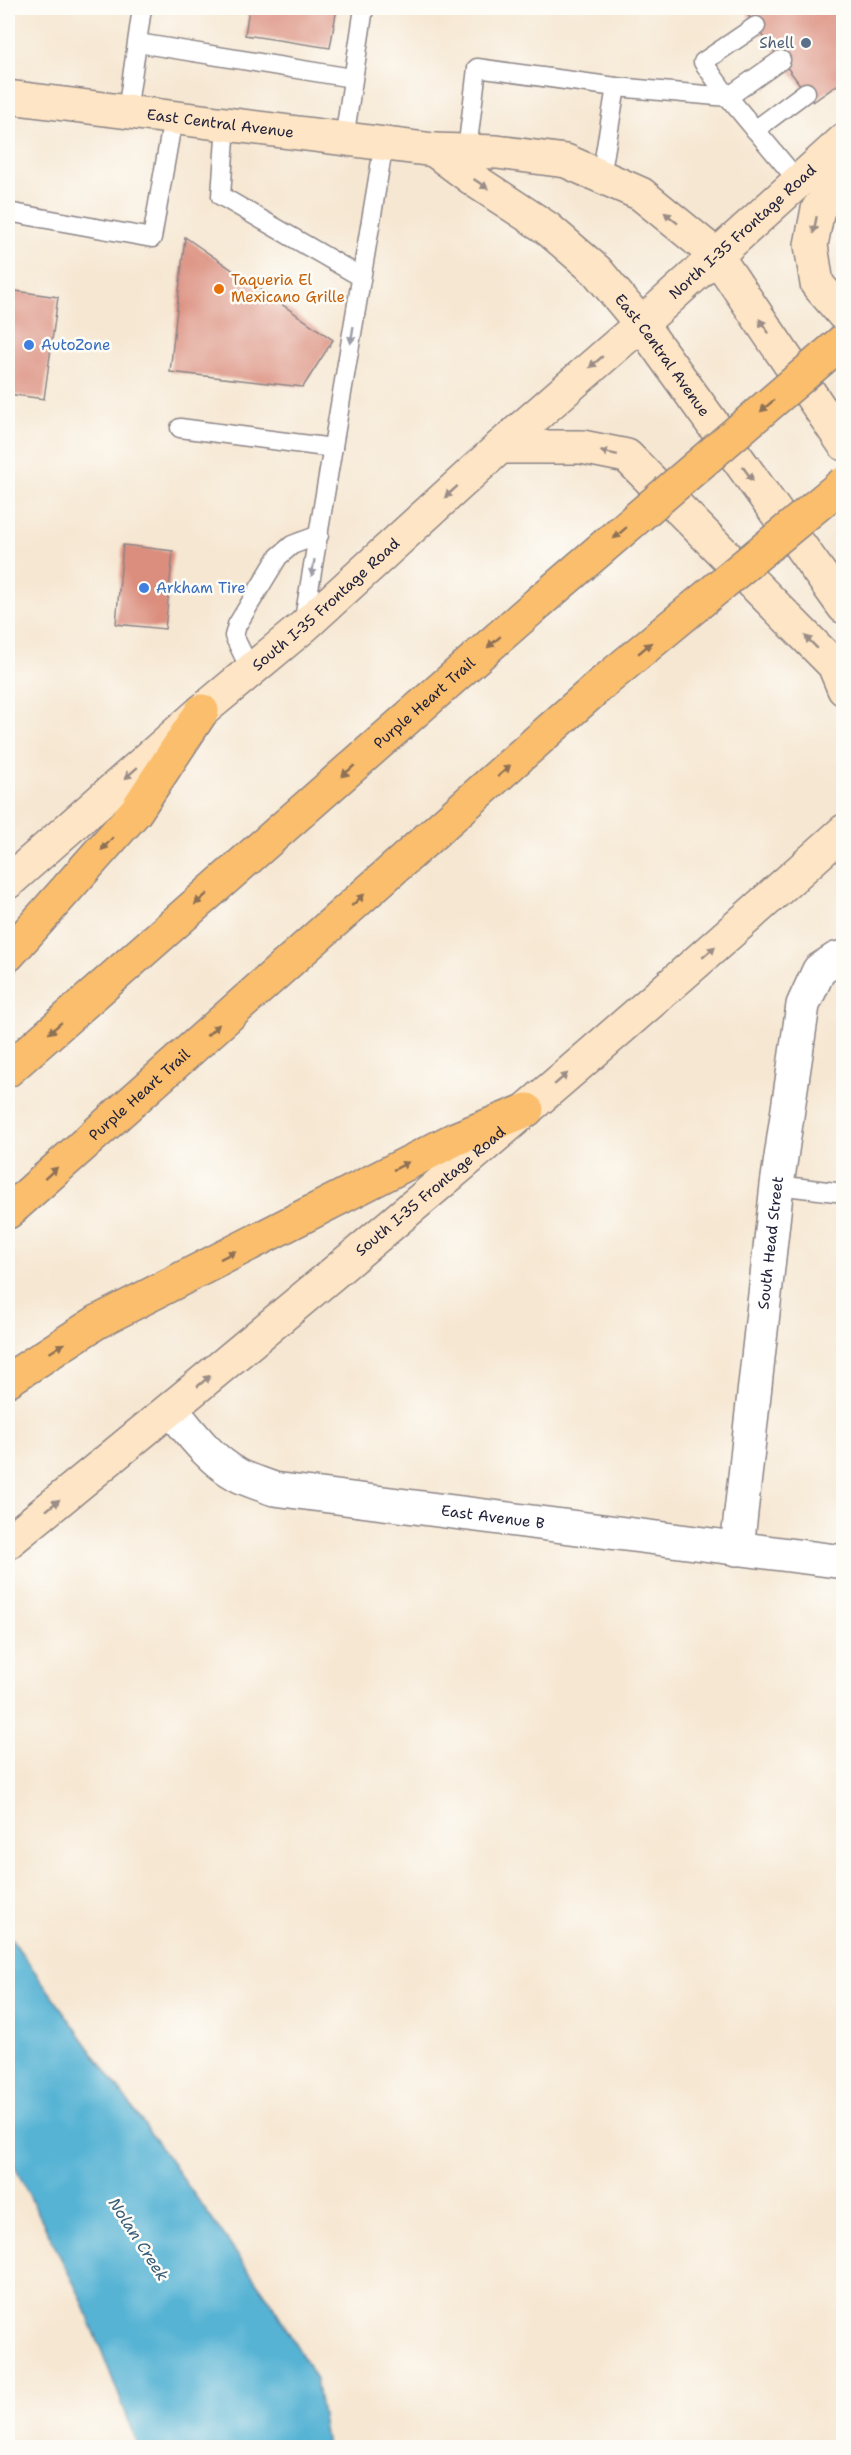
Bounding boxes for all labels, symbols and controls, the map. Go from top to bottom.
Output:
place label: Shell [759,33,794,53]
marker: Shell [799,36,813,50]
street label: East Central Avenue [146,104,295,142]
street label: North I-35 Frontage Road [665,160,821,304]
one-way arrow [473,179,489,190]
one-way arrow [663,212,679,225]
one-way arrow [810,216,819,235]
place label: Taqueria El Mexicano Grille [231,270,345,307]
marker: Taqueria El Mexicano Grille [212,282,226,296]
street label: East Central Avenue [610,290,714,421]
one-way arrow [759,318,770,334]
one-way arrow [347,325,356,344]
place label: AutoZone [41,335,111,355]
marker: AutoZone [22,338,36,352]
one-way arrow [589,355,604,369]
one-way arrow [760,399,775,412]
one-way arrow [600,447,619,457]
one-way arrow [742,465,754,481]
one-way arrow [443,485,458,499]
one-way arrow [613,526,628,539]
street label: South I-35 Frontage Road [248,533,404,675]
one-way arrow [308,559,317,578]
place label: Arkham Tire [156,578,246,598]
marker: Arkham Tire [137,581,151,595]
one-way arrow [487,635,502,649]
one-way arrow [804,635,818,649]
one-way arrow [637,641,653,654]
street label: Purple Heart Trail [369,653,480,753]
one-way arrow [341,764,356,777]
one-way arrow [496,764,512,777]
one-way arrow [123,767,139,780]
one-way arrow [100,836,114,851]
one-way arrow [194,892,209,906]
one-way arrow [350,894,365,907]
one-way arrow [701,945,717,958]
one-way arrow [48,1021,63,1034]
one-way arrow [205,1023,220,1037]
street label: Purple Heart Trail [85,1044,195,1145]
one-way arrow [554,1073,569,1086]
street label: South I-35 Frontage Road [351,1122,510,1261]
one-way arrow [393,1161,410,1171]
one-way arrow [43,1167,58,1180]
street label: South Head Street [753,1175,788,1310]
one-way arrow [219,1250,236,1260]
one-way arrow [48,1342,64,1354]
one-way arrow [196,1375,211,1388]
one-way arrow [45,1498,61,1511]
street label: East Avenue B [440,1500,546,1534]
water label: Nolan Creek [104,2194,173,2285]

